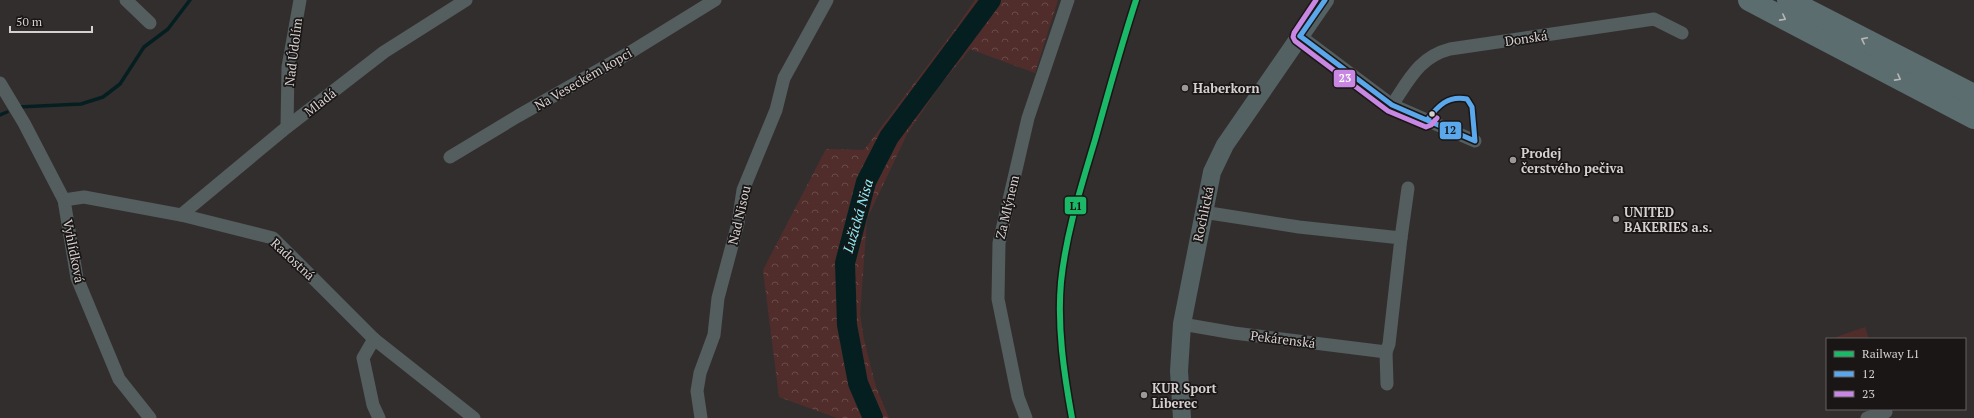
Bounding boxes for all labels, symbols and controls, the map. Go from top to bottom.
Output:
scale bar [10,8,92,34]
one-way arrow [1779,13,1786,21]
text: 50 m [16,14,43,29]
street label: Nad Údolím [280,17,306,87]
street label: Donská [1503,26,1549,50]
one-way arrow [1861,37,1868,45]
street label: Na Veseckém kopci [531,44,635,114]
line badge: 23 [1333,69,1356,88]
text: 23 [1339,71,1351,85]
one-way arrow [1894,74,1902,81]
place label: Haberkorn [1193,79,1260,97]
marker: Haberkorn [1180,83,1190,93]
street label: Mladá [300,84,340,120]
unlabelled marker [1427,109,1437,119]
line badge: 12 [1439,121,1462,140]
text: 12 [1444,123,1456,137]
place label: Prodej čerstvého pečiva [1521,144,1625,177]
marker: Prodej čerstvého pečiva [1508,155,1518,165]
street label: Za Mlýnem [991,173,1023,241]
water label: Lužická Nisa [838,177,877,256]
street label: Nad Nisou [723,183,755,246]
street label: Rochlická [1188,184,1218,243]
line badge: L1 [1064,196,1087,215]
text: L1 [1070,199,1082,213]
place label: UNITED BAKERIES a.s. [1624,203,1712,236]
marker: UNITED BAKERIES a.s. [1611,214,1621,224]
street label: Vyhlídková [59,218,89,285]
street label: Radostná [267,234,319,284]
street label: Pekárenská [1249,326,1317,352]
legend [1826,338,1966,410]
text: Railway L1 [1862,346,1920,361]
text: 12 [1862,366,1875,381]
place label: KUR Sport Liberec [1152,379,1218,412]
text: 23 [1862,386,1875,401]
marker: KUR Sport Liberec [1139,390,1149,400]

